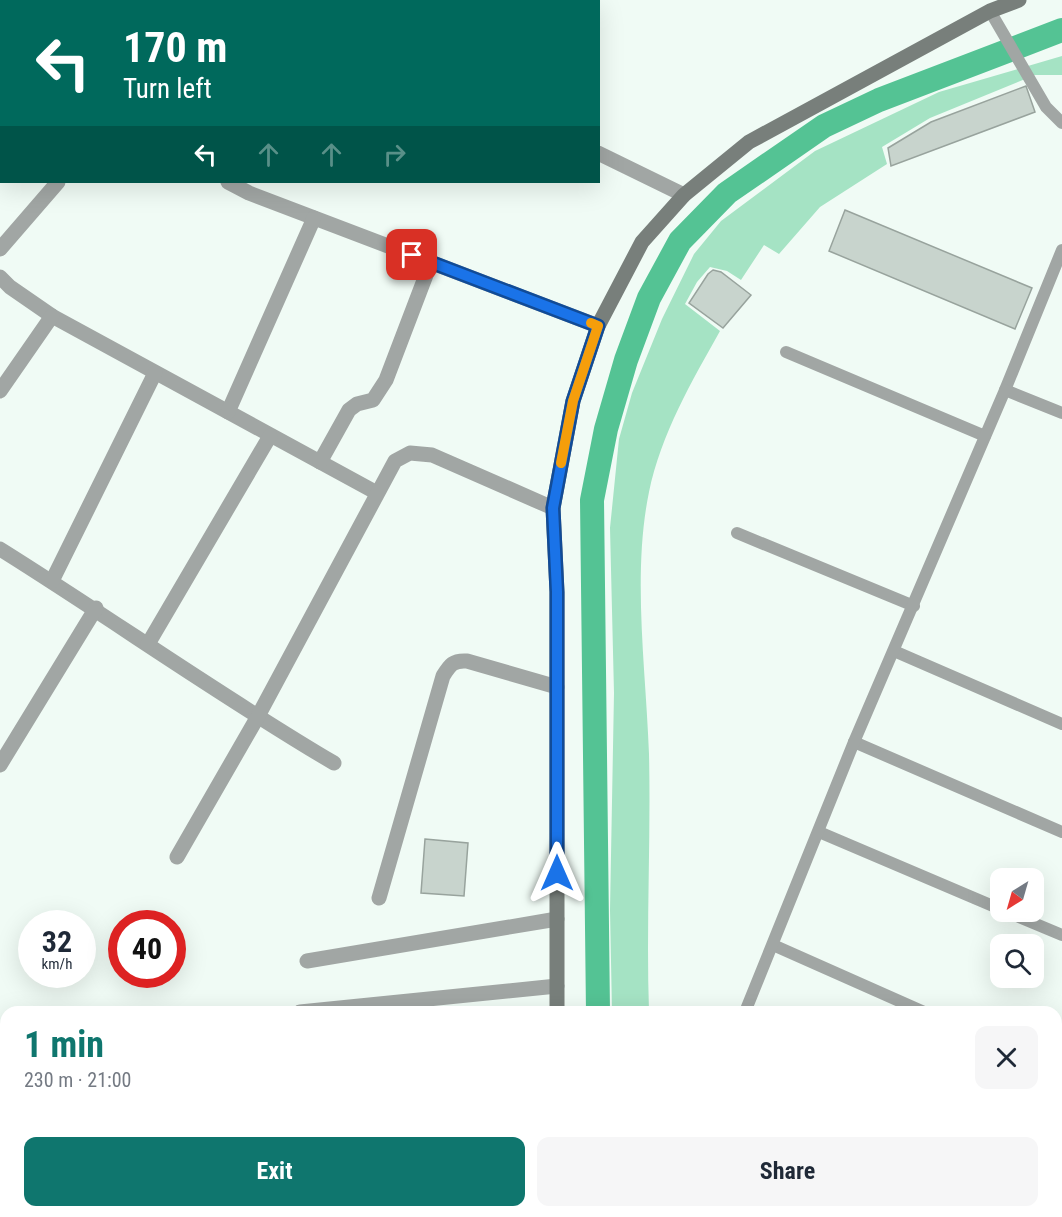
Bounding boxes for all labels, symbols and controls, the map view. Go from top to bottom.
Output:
text: 170 m [123,23,228,72]
icon: left [24,24,102,102]
text: Turn left [123,73,212,105]
icon: left [189,138,222,171]
icon: ahead [252,138,285,171]
icon: ahead [315,138,348,171]
icon: right [378,138,411,171]
pin [386,229,437,280]
icon: arrive [395,238,428,271]
position arrow [525,841,589,905]
north arrow [990,868,1044,922]
map controls [990,868,1044,988]
speed limit sign: 40 [108,910,186,988]
text: 32 [42,924,72,959]
button: search [990,934,1044,988]
text: km/h [42,955,72,973]
text: 1 min [24,1024,104,1066]
button: close [975,1026,1038,1089]
text: 230 m · 21:00 [24,1068,131,1092]
button: Exit [24,1137,525,1206]
button: Share [537,1137,1038,1206]

